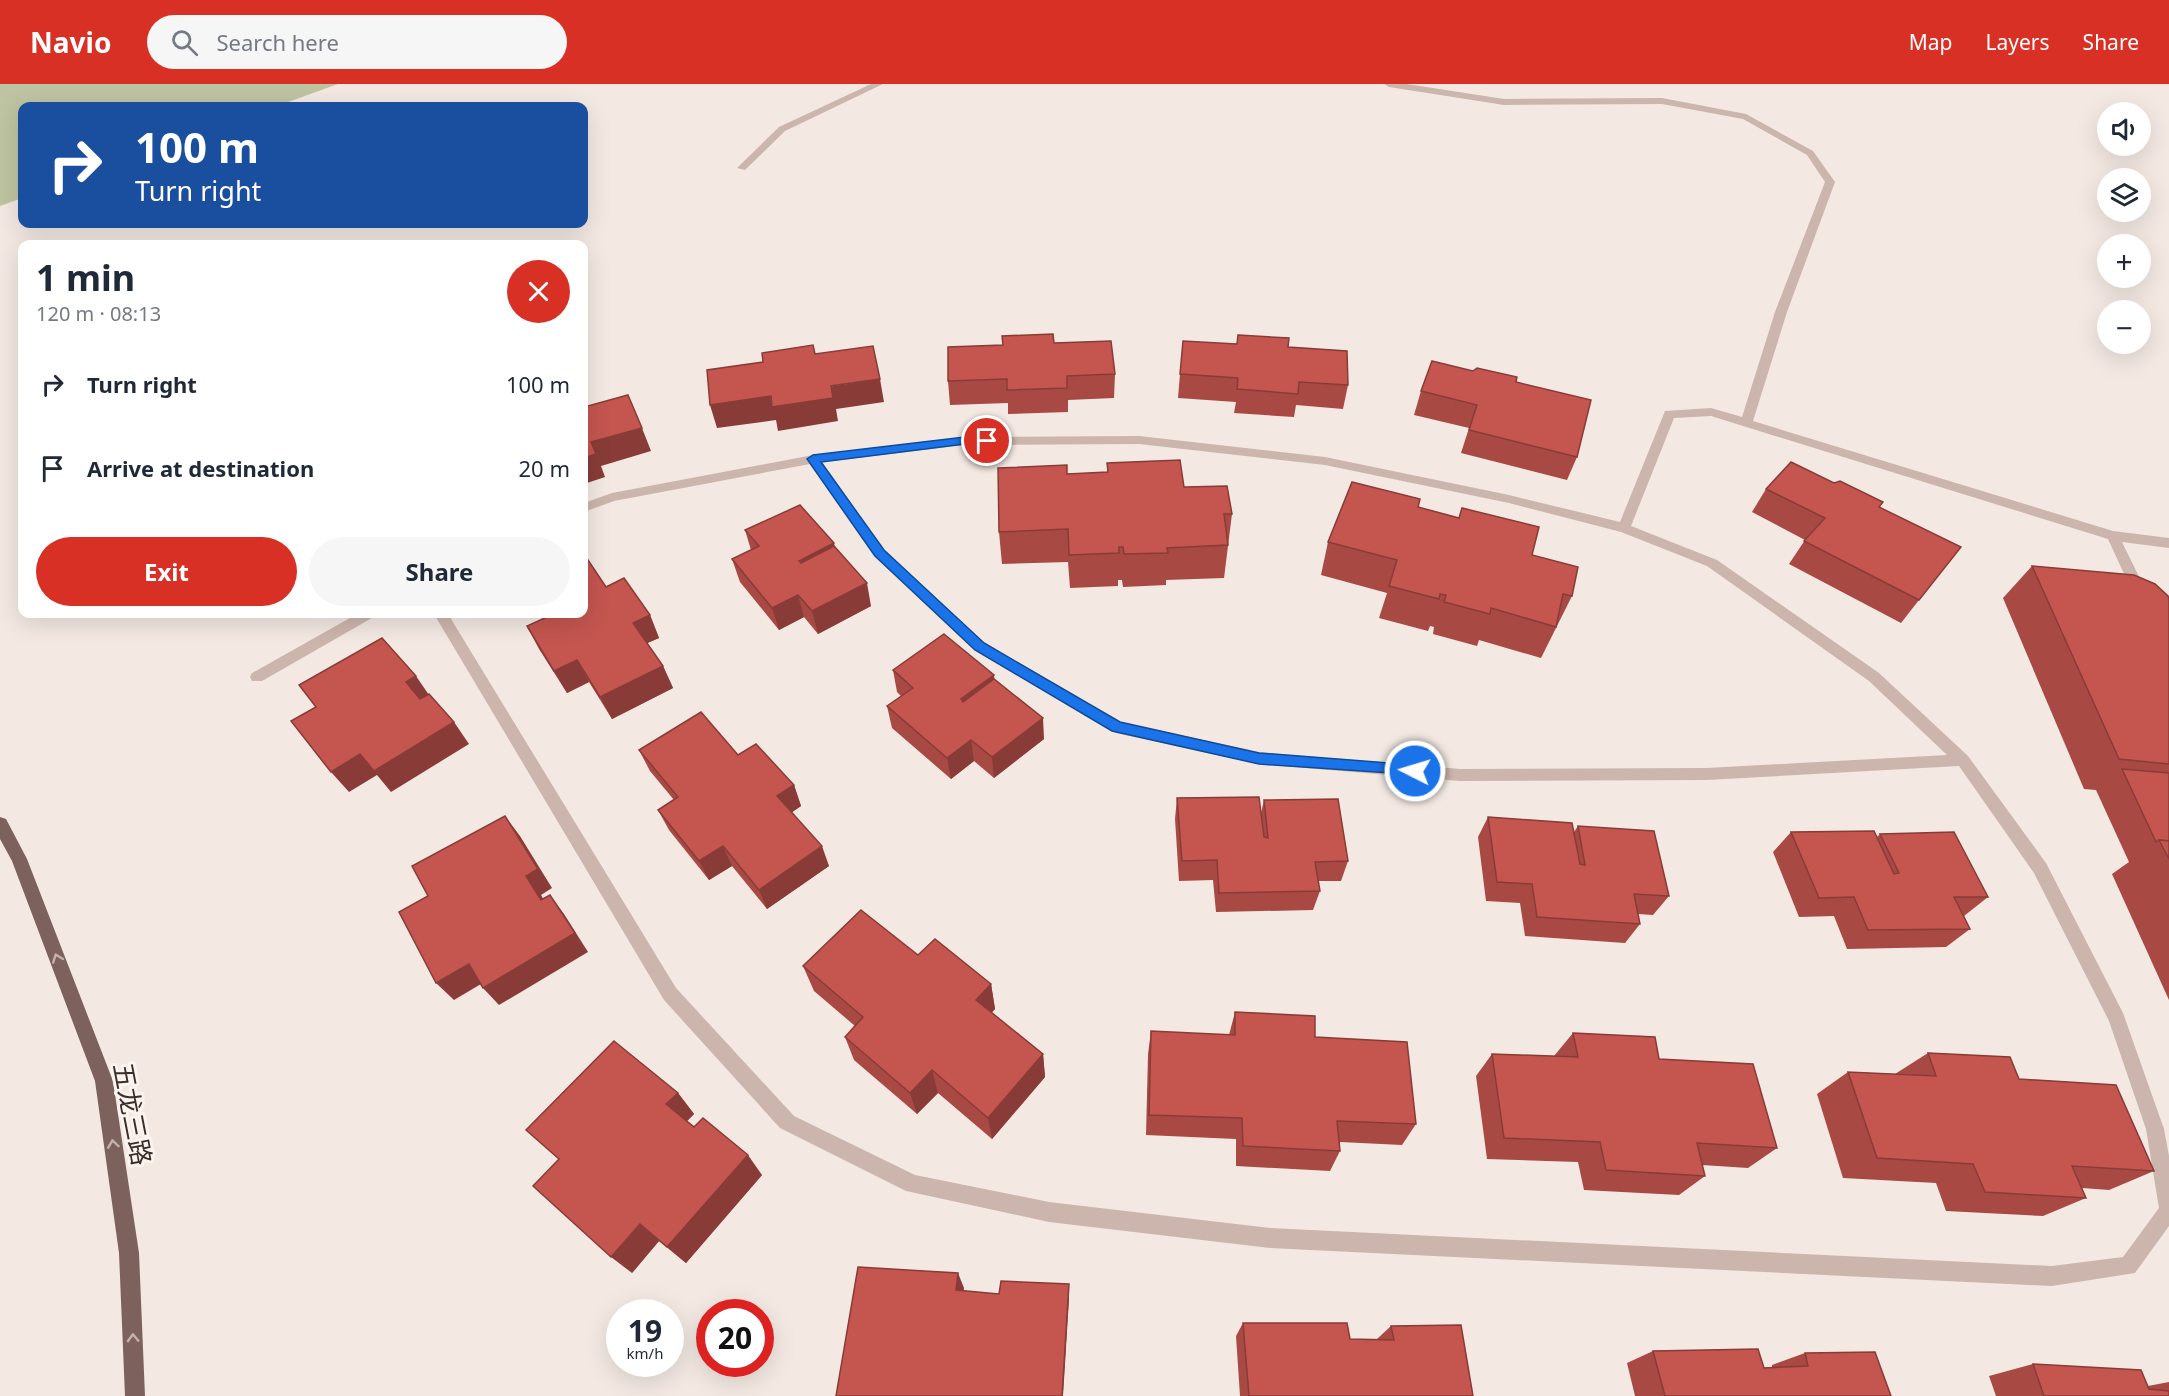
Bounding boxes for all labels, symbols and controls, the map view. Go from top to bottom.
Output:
search box [147,15,567,69]
text: Navio [30,23,111,61]
icon: search [168,26,201,59]
text: Search here [216,27,339,57]
text: Map [1909,28,1953,56]
text: Layers [1986,28,2050,56]
text: Share [2083,28,2139,56]
map controls [2097,102,2151,354]
button: sound [2097,102,2151,156]
text: 100 m [135,118,259,175]
icon: right [36,126,114,204]
button: layers [2097,168,2151,222]
text: Turn right [135,172,261,209]
button: + [2097,234,2151,288]
text: 1 min [36,253,135,302]
button: close [507,260,570,323]
text: 120 m · 08:13 [36,300,161,327]
button: − [2097,300,2151,354]
icon: right [36,368,69,401]
text: Turn right [87,369,197,399]
text: 100 m [506,369,570,399]
pin [961,415,1012,466]
icon: arrive [970,424,1003,457]
icon: arrive [36,452,69,485]
text: Arrive at destination [87,453,314,483]
text: 20 m [519,453,570,483]
button: Exit [36,537,297,606]
button: Share [309,537,570,606]
position arrow [1383,739,1447,803]
one-way arrow [51,953,64,964]
street label: 五龙三路 [105,1059,161,1168]
one-way arrow [108,1139,120,1148]
speed limit sign: 20 [696,1299,774,1377]
text: 19 [628,1310,662,1351]
one-way arrow [126,1333,139,1342]
text: km/h [627,1343,663,1363]

